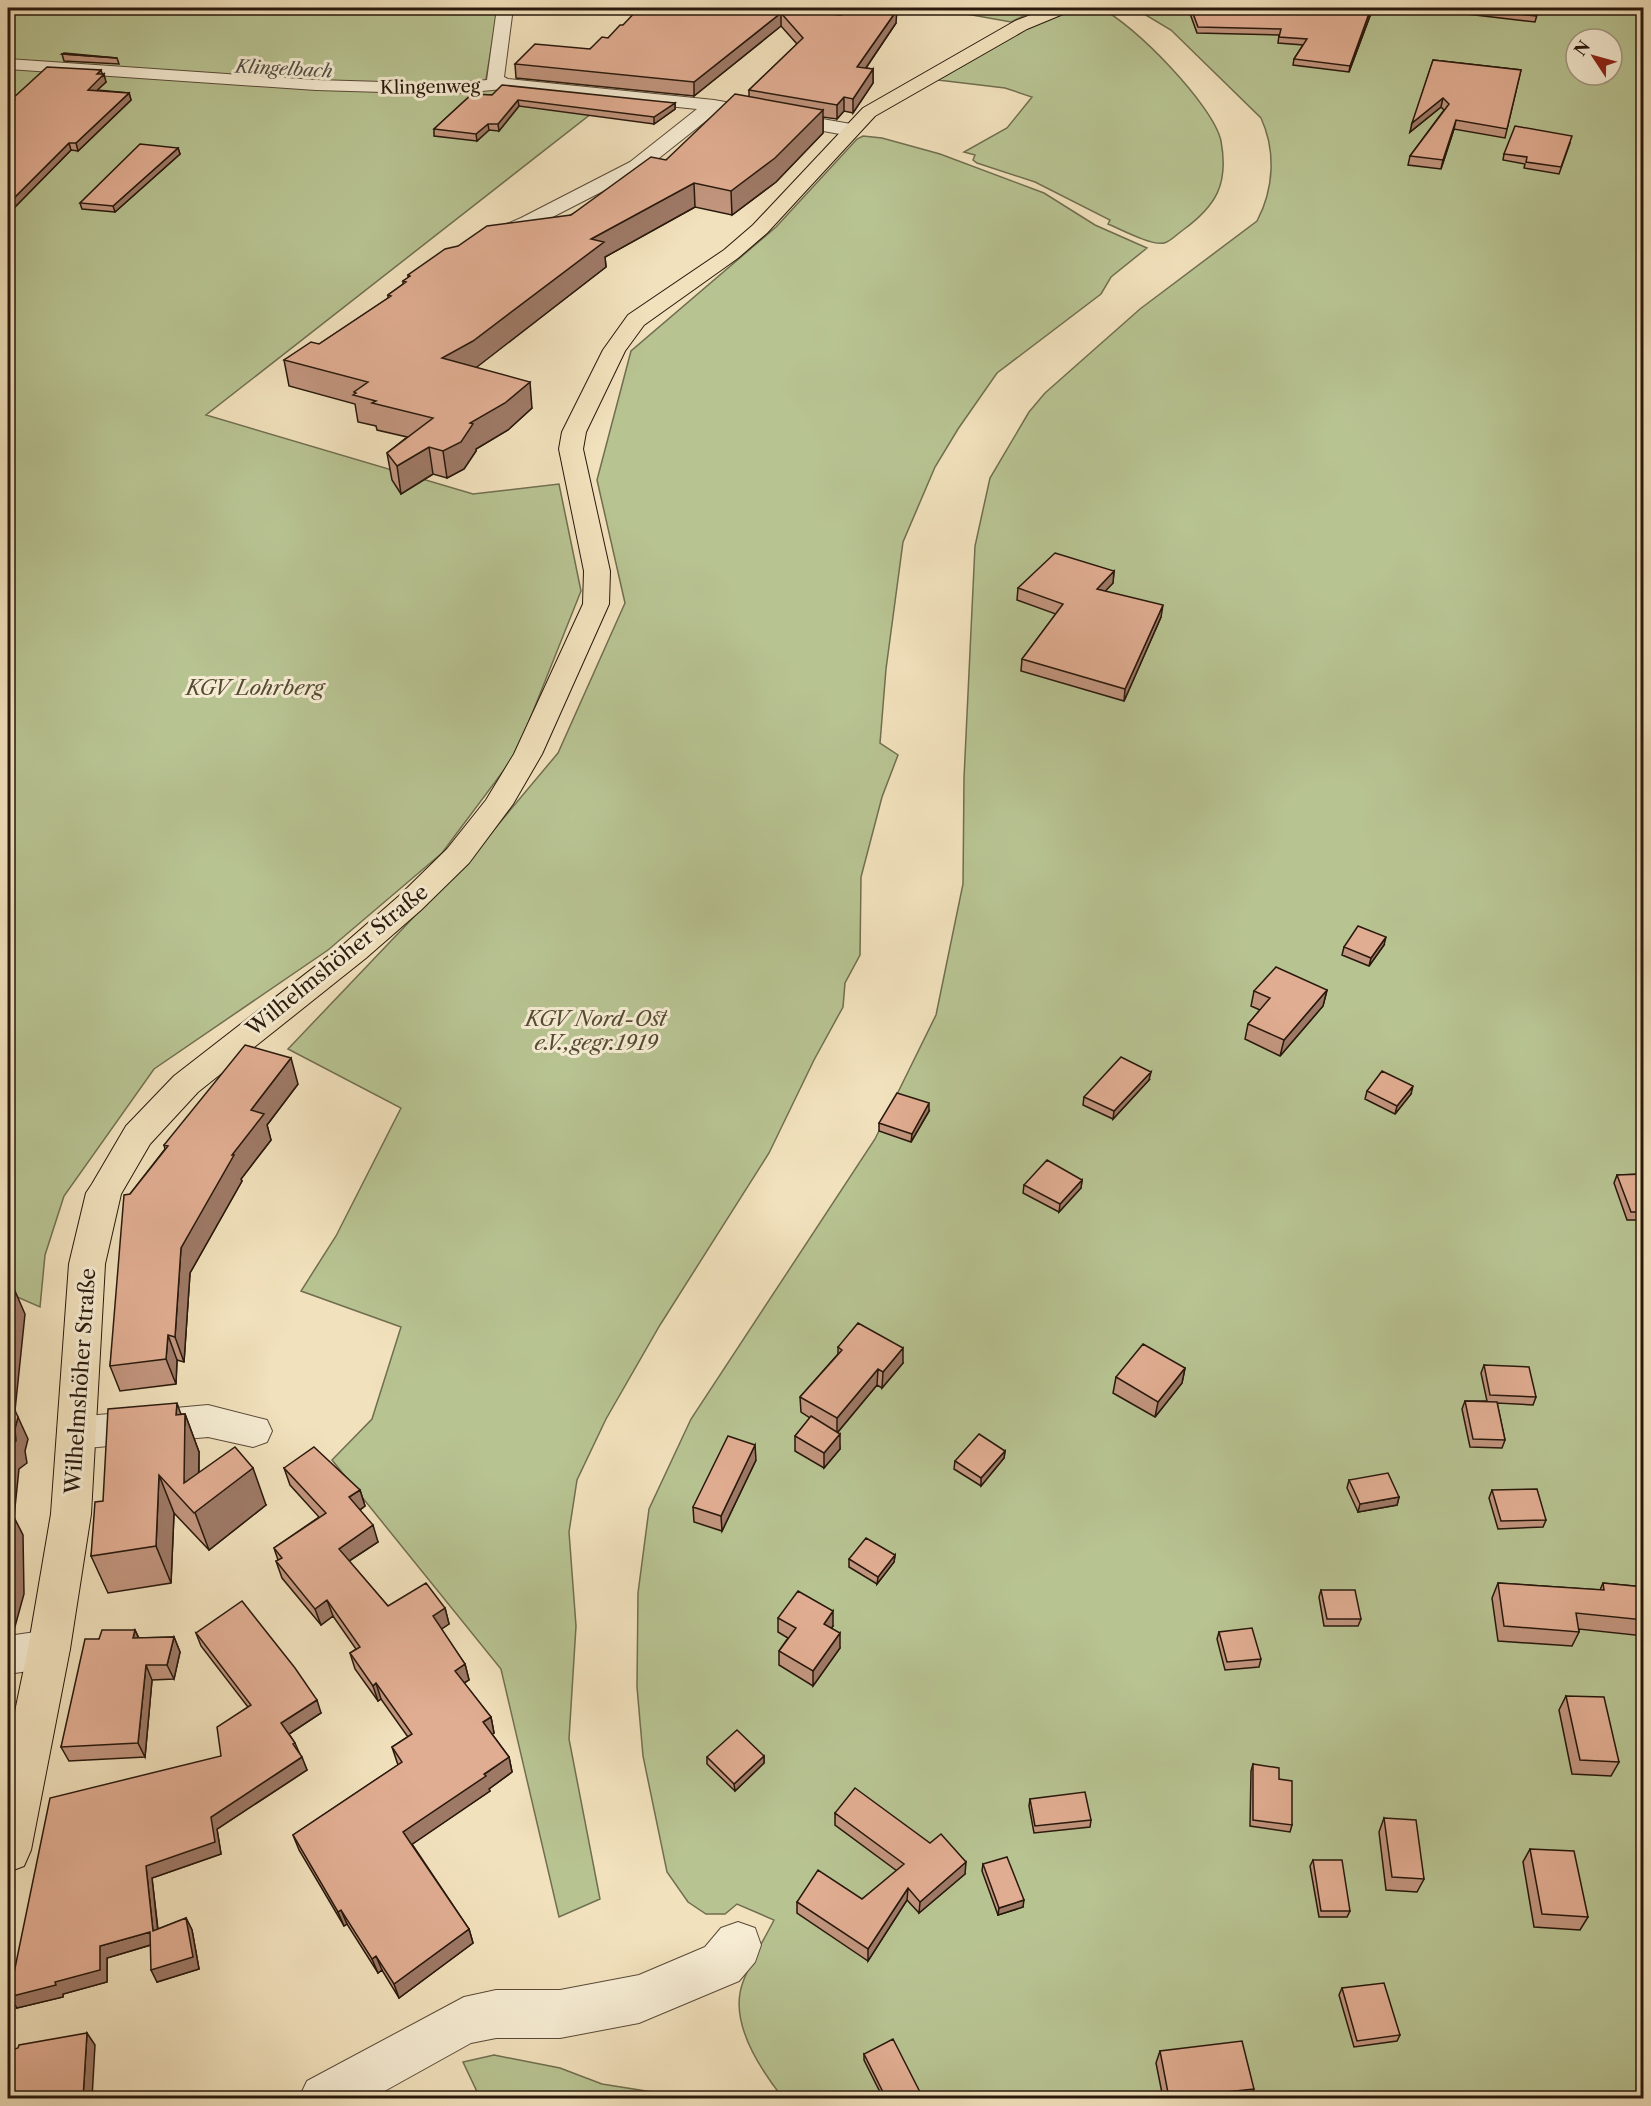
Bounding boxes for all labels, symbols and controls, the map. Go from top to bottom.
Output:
north arrow [1564,27,1624,87]
text: N [1570,37,1594,60]
water label: Klingelbach [233,55,333,83]
street label: Klingenweg [380,75,481,99]
park label: KGV Lohrberg [184,675,326,700]
street label: Wilhelmshöher Straße [240,879,433,1042]
park label: KGV Nord-Ost e.V.,gegr.1919 [523,1006,668,1055]
street label: Wilhelmshöher Straße [60,1267,100,1496]

